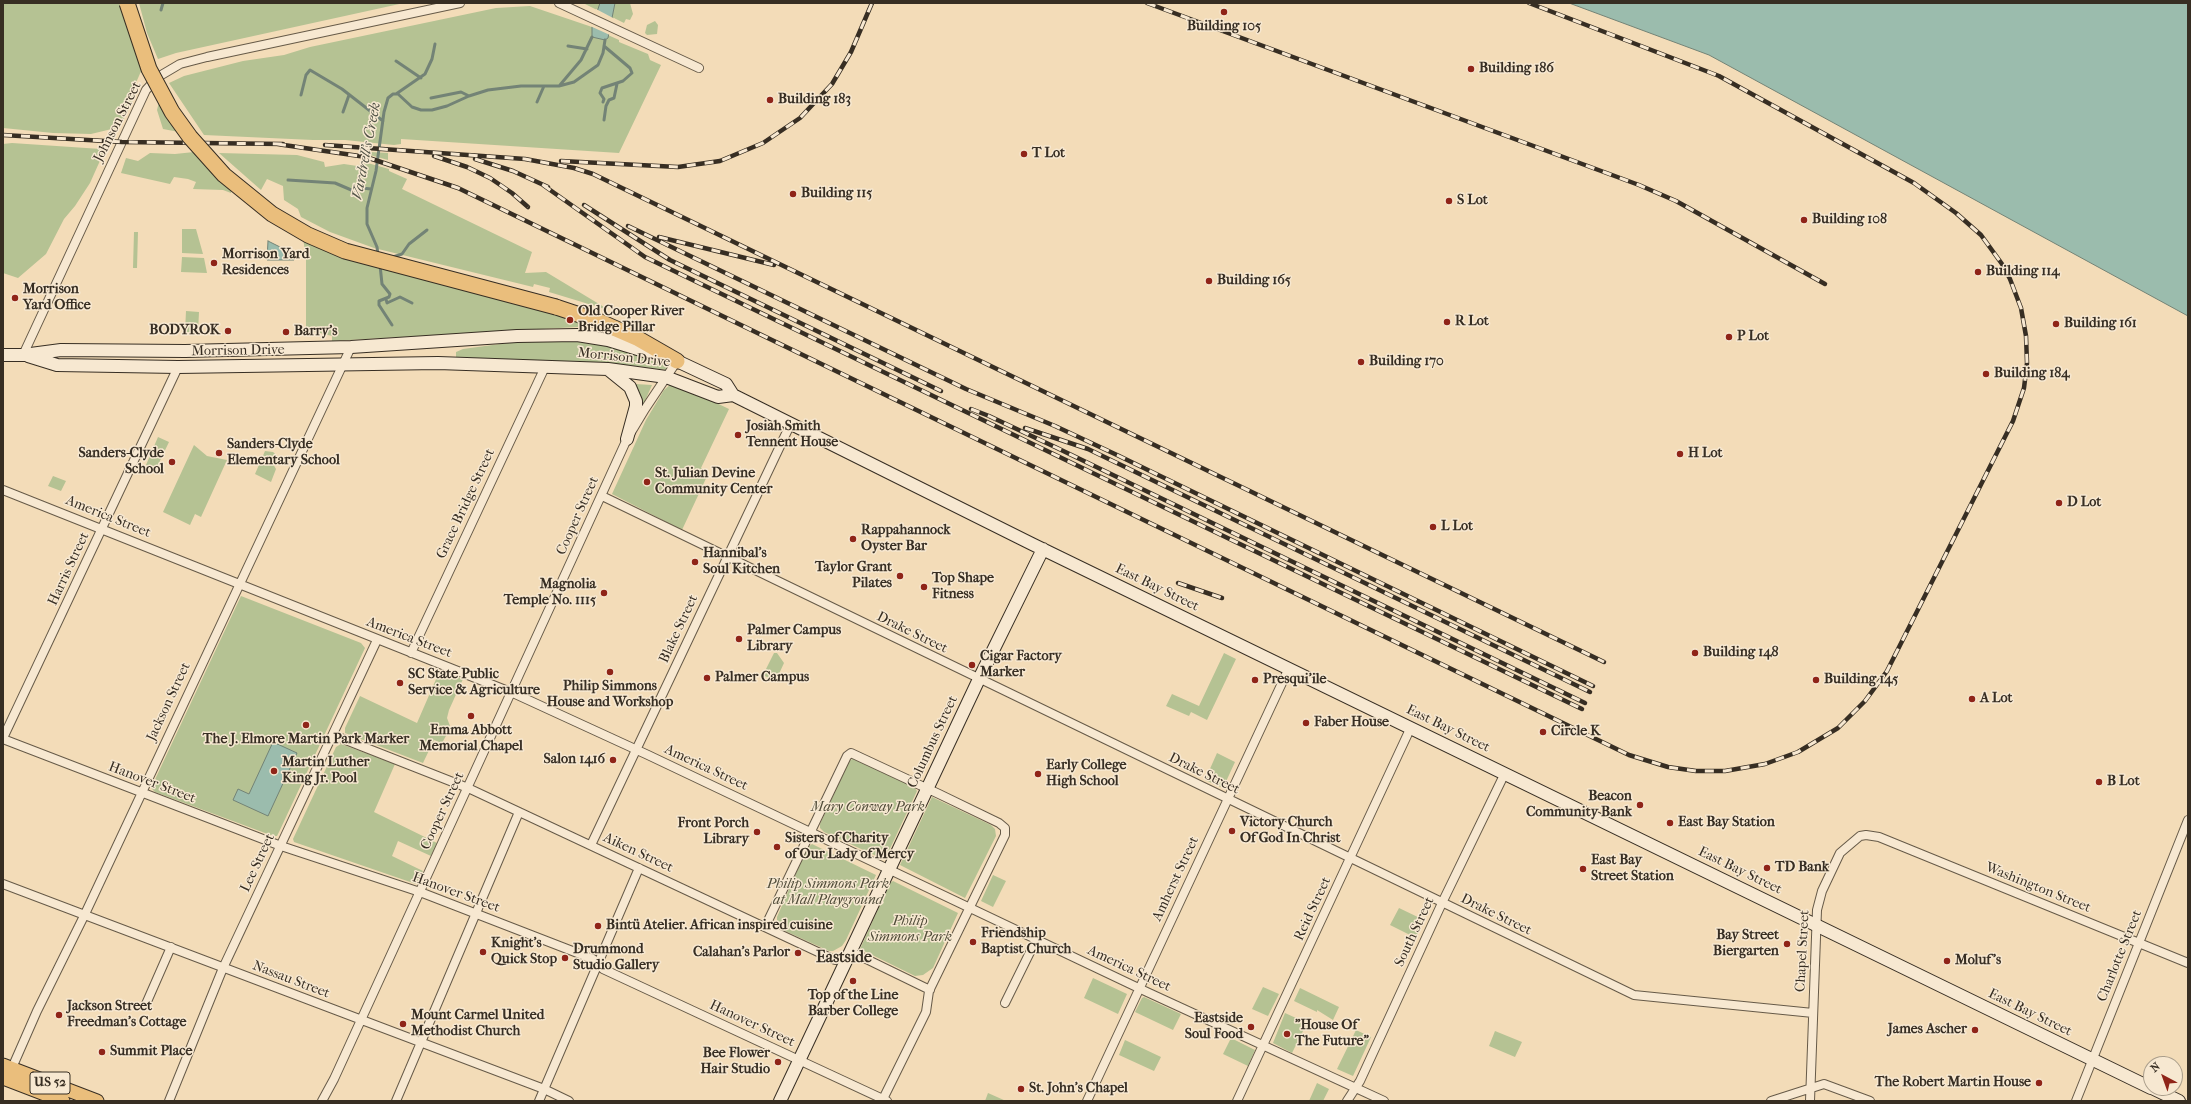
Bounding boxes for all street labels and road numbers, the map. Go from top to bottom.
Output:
street label: Johnson Street [90,79,146,165]
street label: Morrison Drive [191,342,285,360]
street label: Morrison Drive [577,345,671,371]
street label: Grace Bridge Street [433,446,499,562]
street label: Cooper Street [553,474,603,558]
street label: America Street [63,492,153,542]
street label: Harris Street [45,530,93,608]
street label: East Bay Street [1112,561,1202,615]
street label: Blake Street [656,592,702,666]
street label: Drake Street [874,609,950,657]
street label: America Street [364,614,454,662]
street label: Jackson Street [143,660,195,744]
street label: Columbus Street [904,693,962,791]
street label: East Bay Street [1403,702,1493,756]
street label: America Street [662,741,750,795]
street label: Drake Street [1166,750,1242,798]
street label: Hanover Street [106,759,198,807]
street label: Cooper Street [418,769,468,853]
street label: Aiken Street [600,829,676,877]
street label: Lee Street [237,831,279,895]
street label: Amherst Street [1149,834,1203,924]
street label: East Bay Street [1695,844,1785,898]
street label: Washington Street [1983,859,2093,917]
street label: Hanover Street [410,869,502,917]
street label: Reid Street [1291,874,1335,944]
street label: Drake Street [1458,891,1534,939]
street label: South Street [1392,895,1438,969]
street label: Charlotte Street [2094,908,2146,1004]
street label: Chapel Street [1792,910,1814,992]
street label: America Street [1085,942,1173,996]
street label: Nassau Street [250,958,332,1002]
street label: East Bay Street [1985,986,2075,1040]
street label: Hanover Street [707,997,797,1051]
road number: US 52 [30,1072,70,1094]

